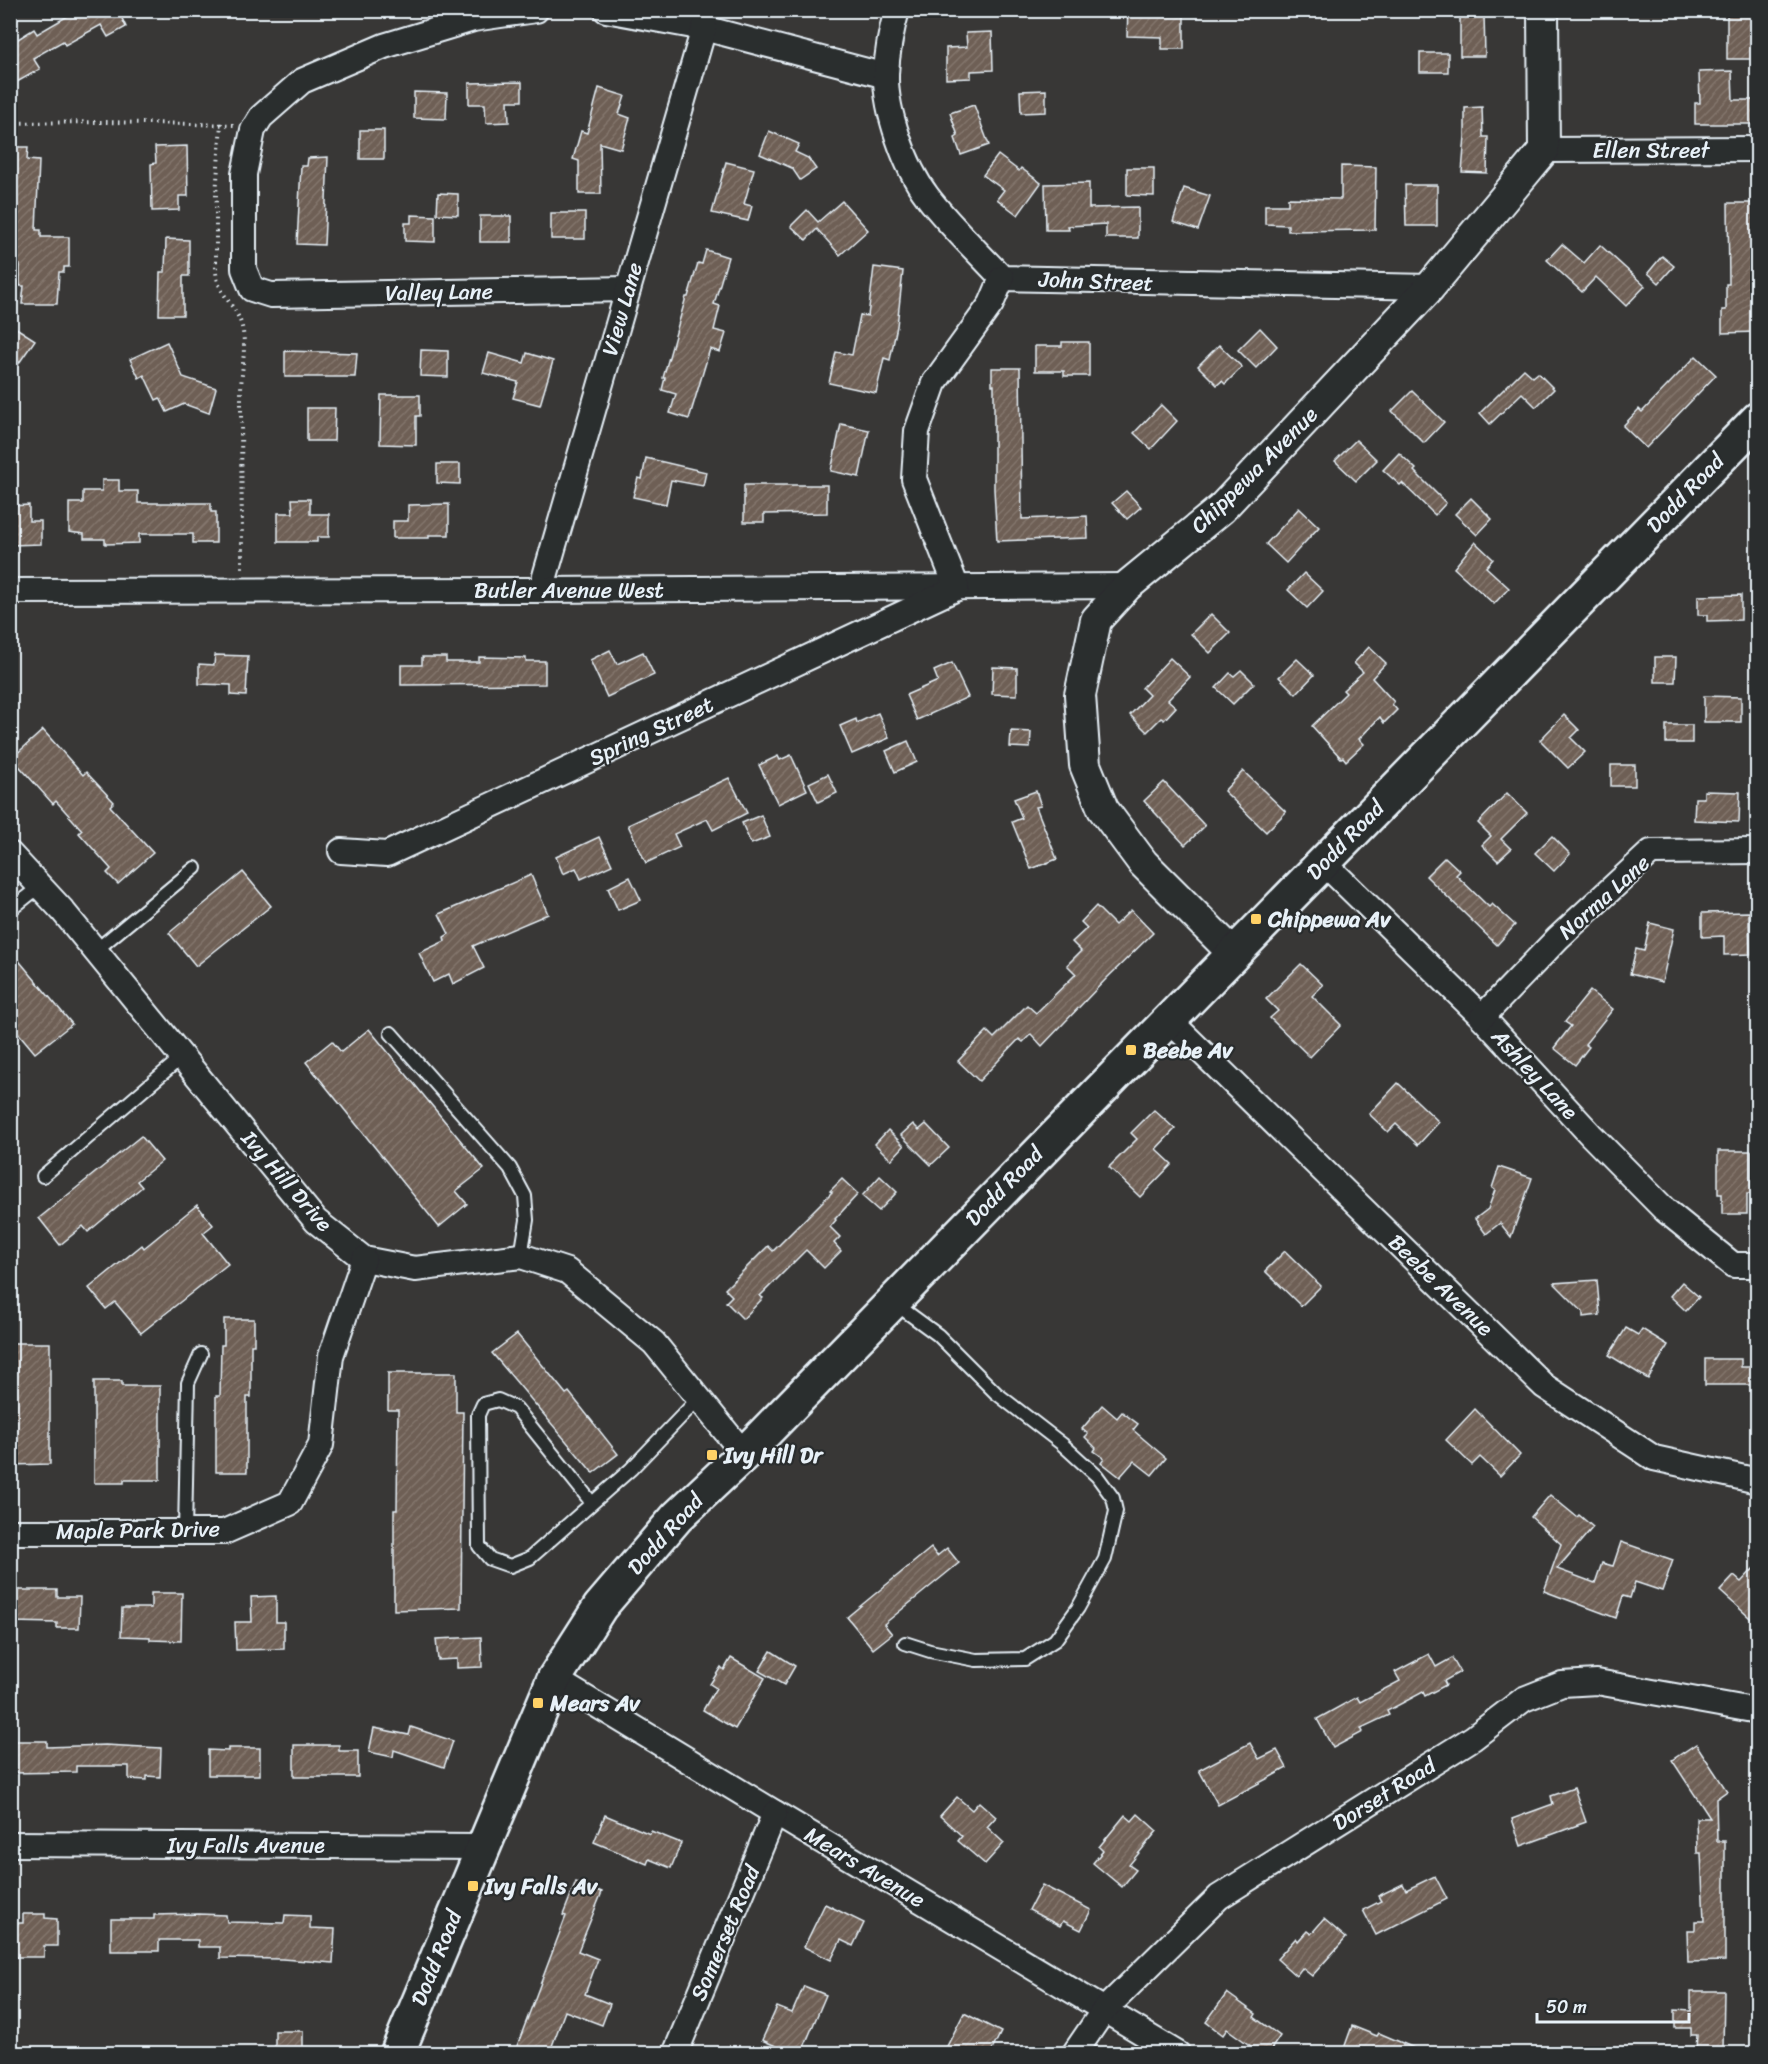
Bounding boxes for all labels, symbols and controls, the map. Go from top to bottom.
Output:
street label: Ellen Street [1593,131,1711,170]
street label: View Lane [590,258,654,360]
street label: John Street [1037,259,1154,302]
street label: Valley Lane [385,272,493,312]
street label: Chippewa Avenue [1181,396,1328,543]
street label: Dodd Road [1636,442,1735,543]
street label: Butler Avenue West [474,571,664,610]
street label: Spring Street [582,685,720,777]
street label: Dodd Road [1296,789,1395,890]
street label: Norma Lane [1549,845,1659,949]
place label: Chippewa Av [1267,900,1392,939]
marker: Chippewa Av [1249,912,1263,926]
street label: Ashley Lane [1481,1018,1589,1129]
place label: Beebe Av [1143,1031,1234,1070]
marker: Beebe Av [1124,1043,1138,1057]
street label: Ivy Hill Drive [231,1120,343,1241]
street label: Dodd Road [955,1135,1054,1236]
street label: Beebe Avenue [1379,1224,1503,1346]
place label: Ivy Hill Dr [723,1436,824,1475]
marker: Ivy Hill Dr [705,1448,719,1462]
street label: Dodd Road [617,1483,714,1584]
street label: Maple Park Drive [56,1509,220,1551]
place label: Mears Av [549,1684,642,1723]
marker: Mears Av [531,1696,545,1710]
street label: Dorset Road [1324,1746,1445,1841]
street label: Mears Avenue [797,1815,933,1919]
street label: Ivy Falls Avenue [166,1826,325,1865]
street label: Somerset Road [679,1858,772,2007]
place label: Ivy Falls Av [484,1867,599,1906]
marker: Ivy Falls Av [466,1879,480,1893]
street label: Dodd Road [399,1903,473,2012]
scale bar [1537,1986,1688,2024]
text: 50 m [1546,1991,1587,2023]

